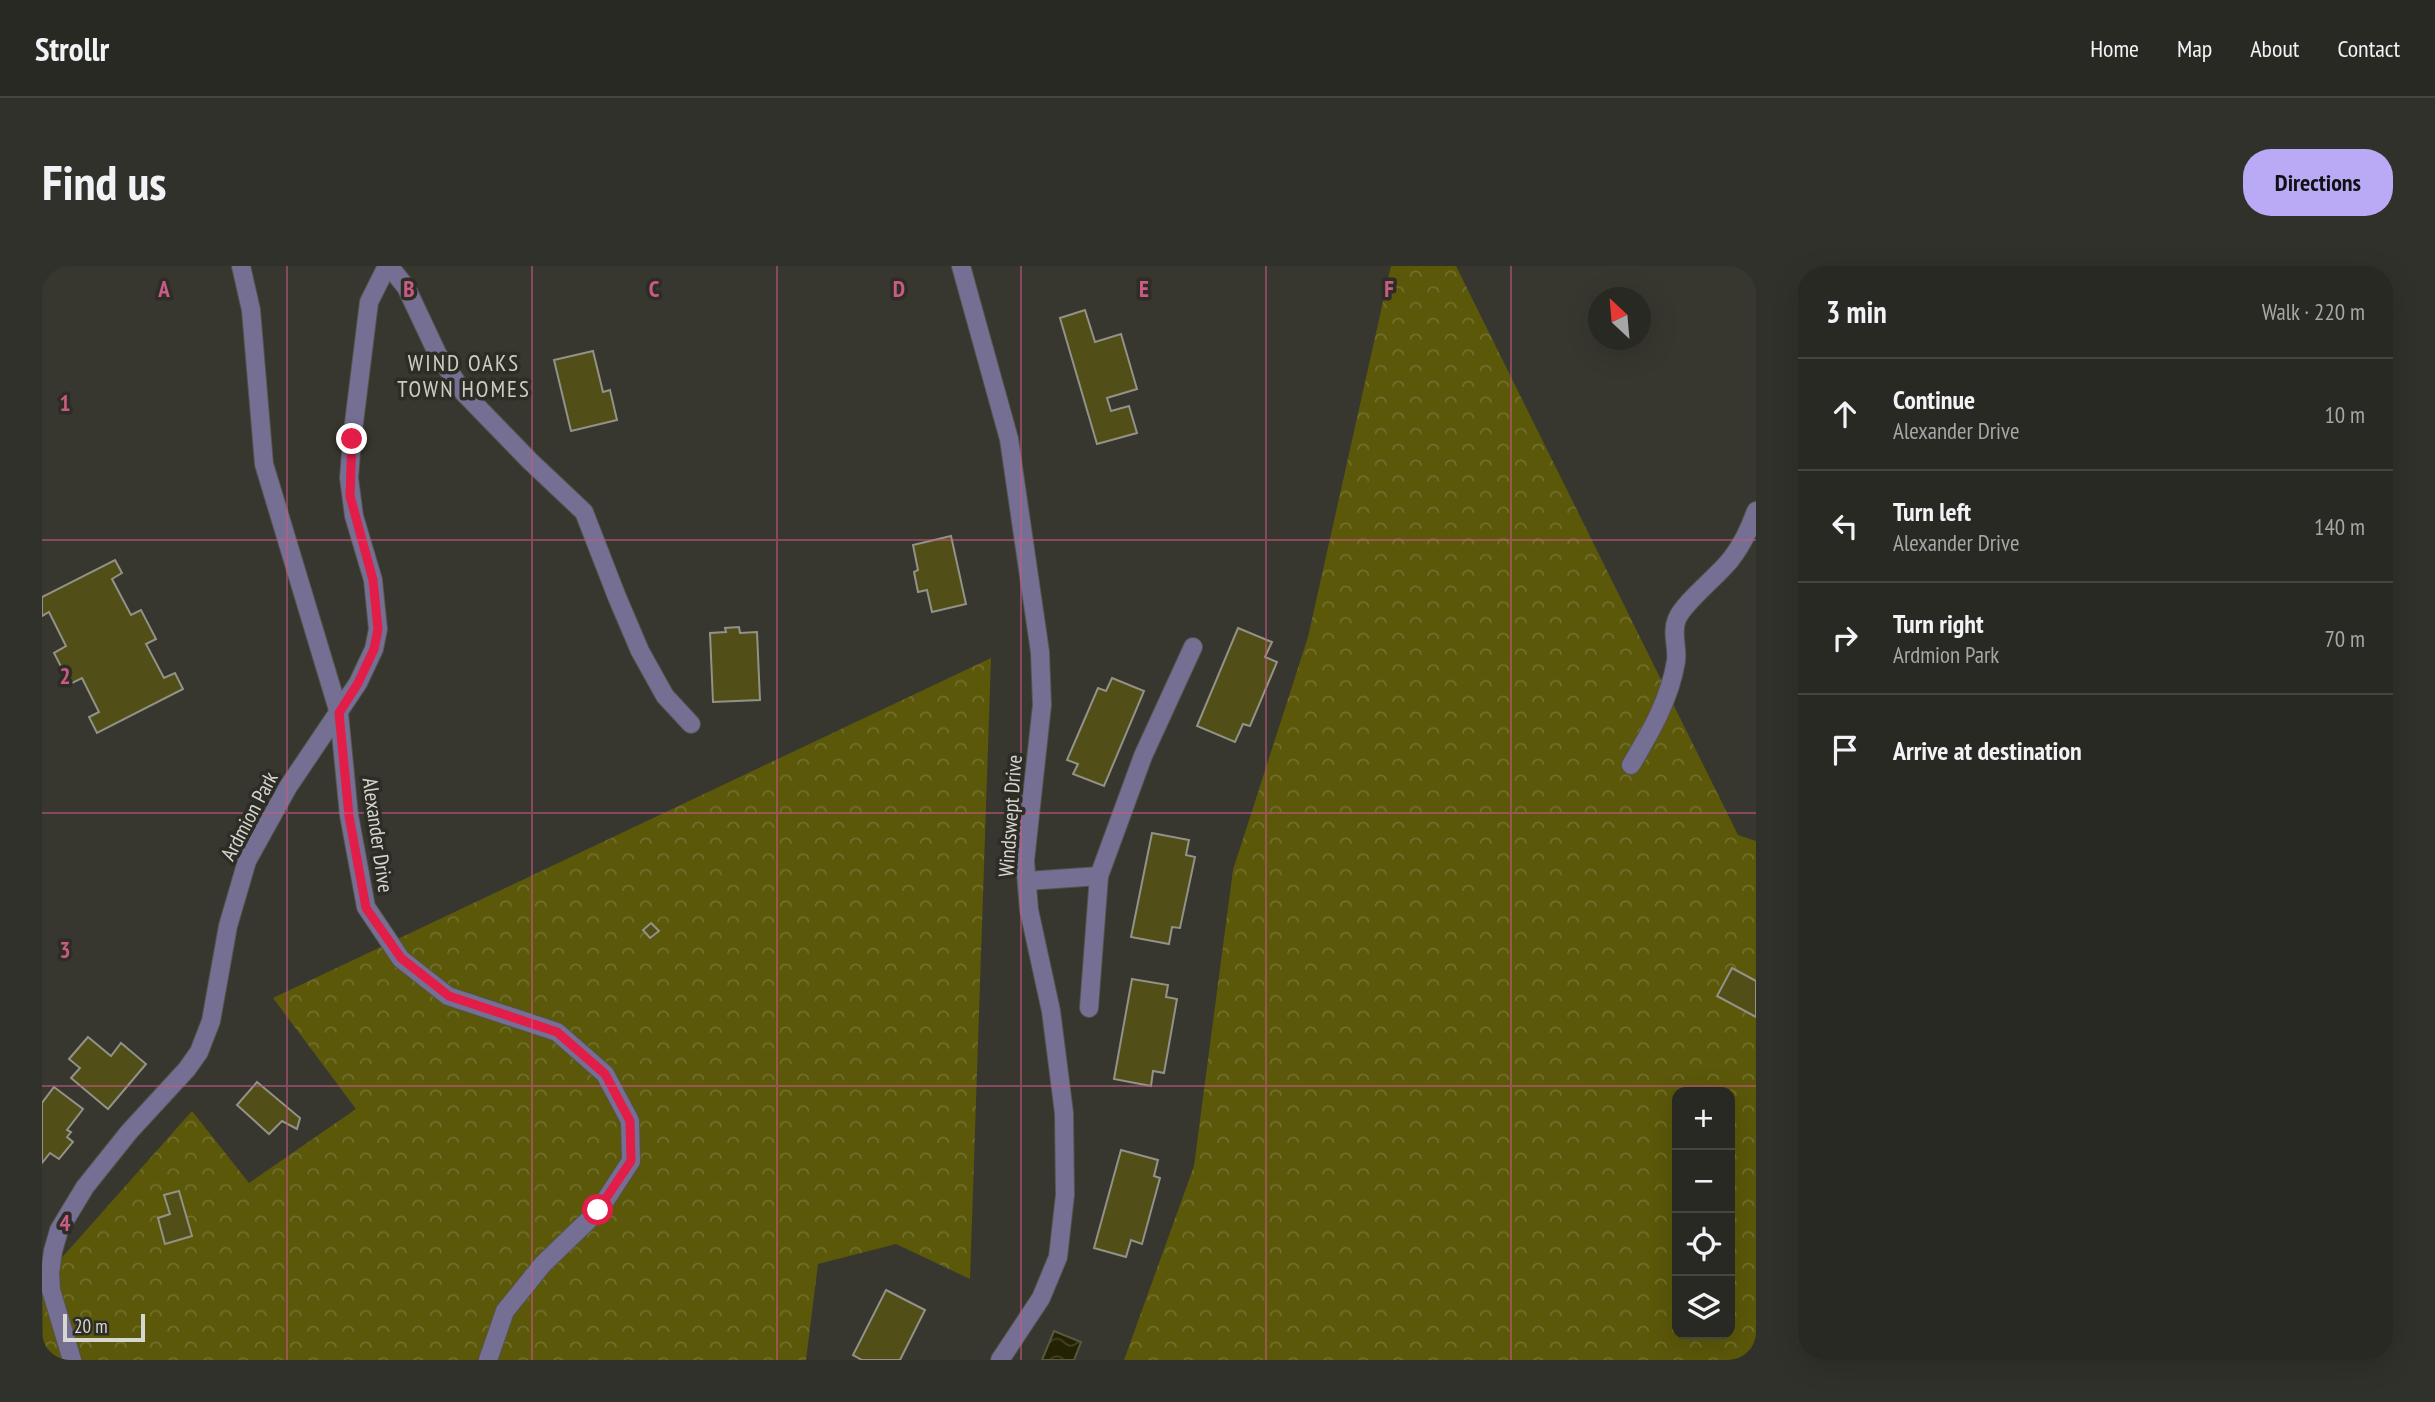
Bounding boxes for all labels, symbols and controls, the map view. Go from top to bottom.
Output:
text: Strollr [35,27,109,70]
text: Home [2090,33,2139,64]
text: Map [2177,33,2212,64]
text: About [2250,33,2299,64]
text: Contact [2337,33,2400,64]
button: Directions [2243,149,2393,216]
text: Find us [42,150,166,214]
text: A [157,274,170,303]
text: B [403,274,415,303]
text: C [649,274,660,303]
text: D [893,274,905,303]
text: E [1139,274,1149,303]
text: F [1384,274,1394,303]
north arrow [1588,287,1651,350]
text: 3 min [1826,292,1887,331]
text: Walk · 220 m [2262,297,2365,326]
district label: WIND OAKS TOWN HOMES [397,348,531,403]
text: Continue [1893,383,1975,416]
text: 1 [60,388,71,417]
icon: ahead [1826,395,1864,433]
text: 10 m [2324,400,2365,429]
text: Alexander Drive [1893,416,2020,445]
route end [336,423,367,454]
text: Turn left [1893,495,1971,528]
icon: left [1826,507,1864,545]
text: 140 m [2314,512,2365,541]
text: Alexander Drive [1893,528,2020,557]
text: Turn right [1893,607,1984,640]
icon: right [1826,619,1864,657]
text: 70 m [2324,624,2365,653]
text: Ardmion Park [1893,640,1999,669]
text: 2 [60,661,71,690]
icon: arrive [1826,731,1864,769]
text: Arrive at destination [1893,734,2082,767]
street label: Windswept Drive [992,754,1028,878]
street label: Ardmion Park [214,767,284,865]
street label: Alexander Drive [357,776,399,894]
text: 3 [60,935,71,964]
map controls [1672,1087,1735,1339]
button: + [1672,1087,1735,1150]
button: − [1672,1150,1735,1213]
route start [582,1194,613,1225]
text: 4 [60,1208,71,1237]
button: locate [1672,1213,1735,1276]
button: layers [1672,1276,1735,1339]
scale bar [63,1311,145,1343]
text: 20 m [74,1314,108,1338]

